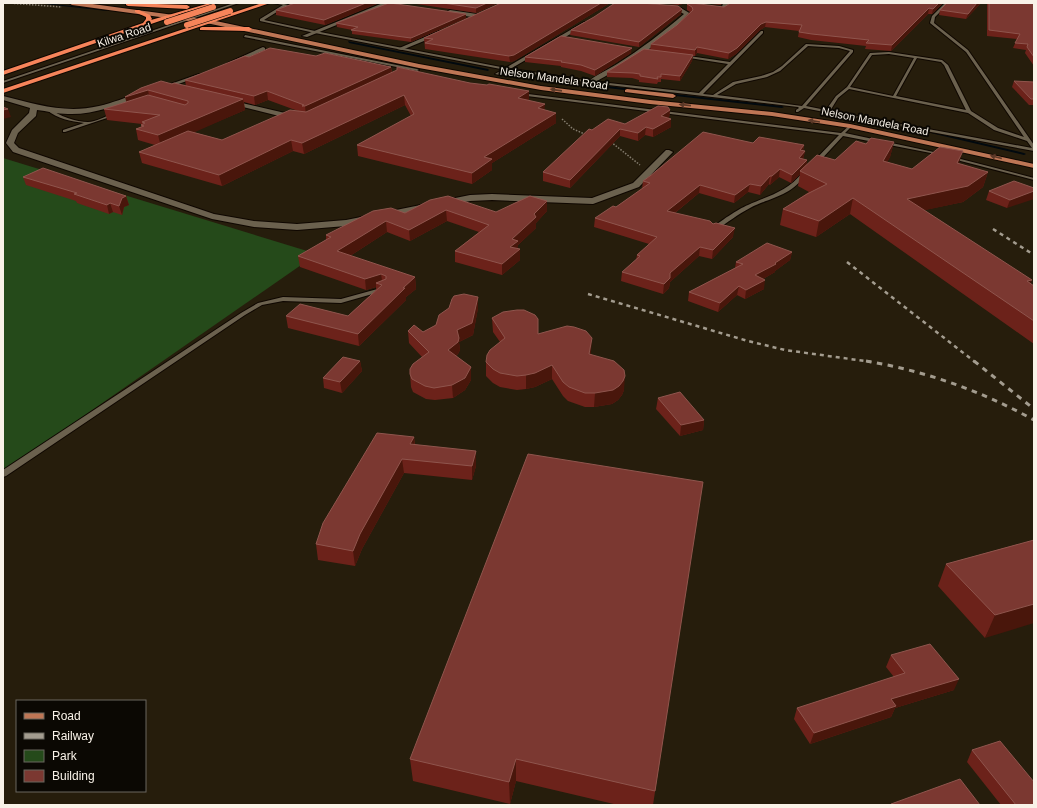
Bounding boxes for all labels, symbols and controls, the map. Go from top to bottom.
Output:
street label: Kilwa Road [96,21,152,49]
street label: Nelson Mandela Road [499,64,609,92]
one-way arrow [550,87,562,93]
one-way arrow [679,102,691,109]
street label: Nelson Mandela Road [820,105,930,137]
one-way arrow [808,117,820,123]
one-way arrow [990,154,1002,160]
legend [16,700,146,792]
text: Road [52,709,81,723]
text: Railway [52,729,94,743]
text: Park [52,749,78,763]
text: Building [52,769,95,783]

